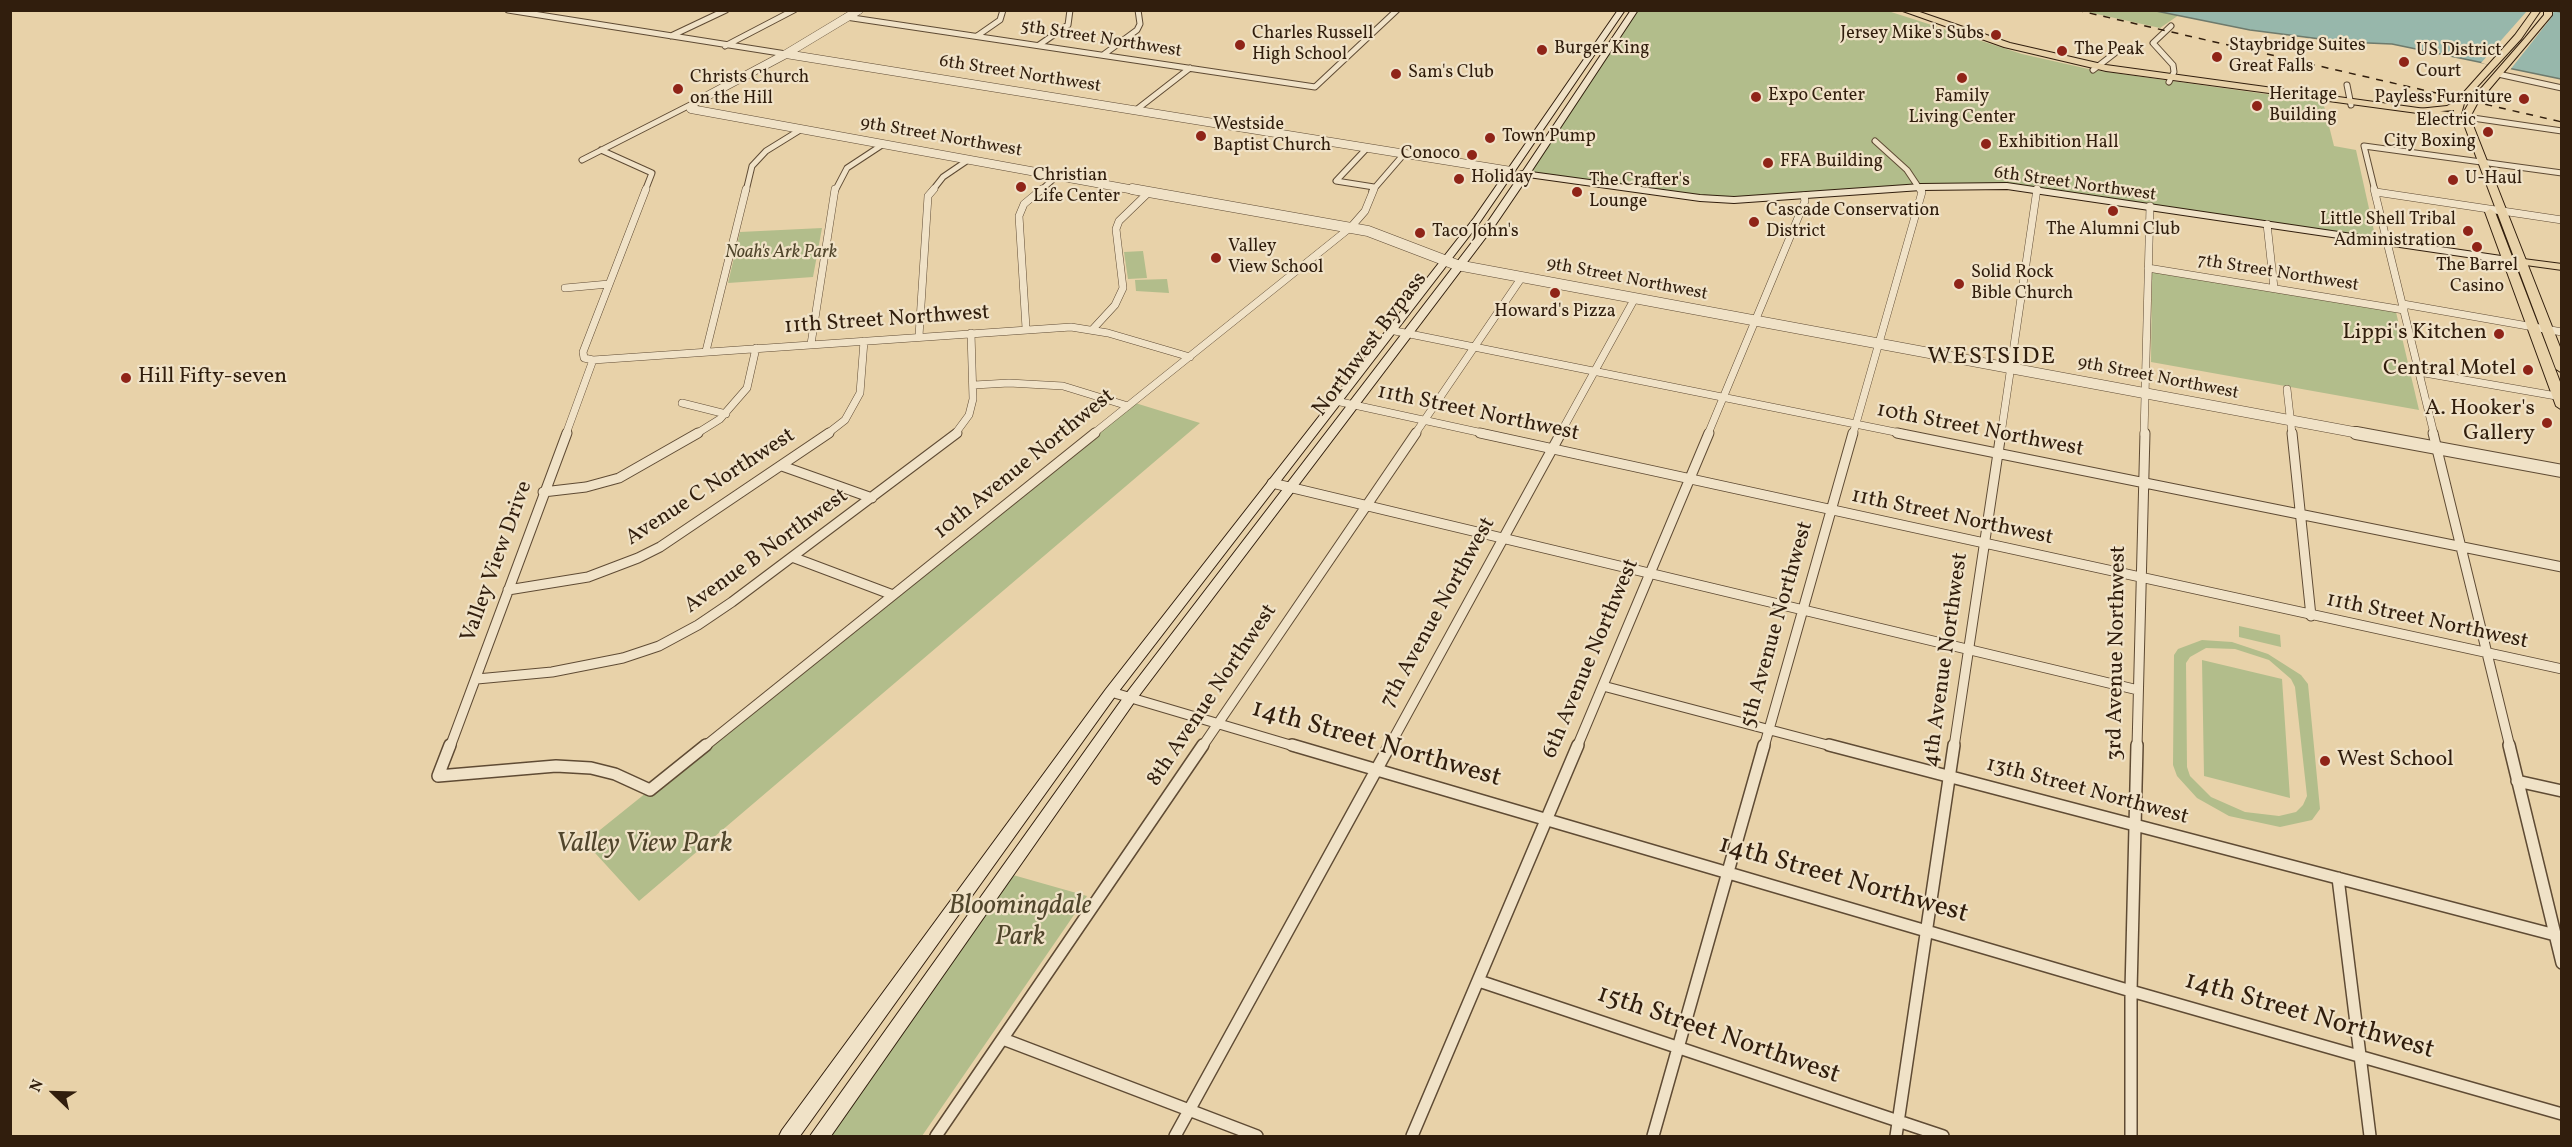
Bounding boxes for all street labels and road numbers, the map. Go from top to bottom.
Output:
street label: 5th Street Northwest [1019,17,1183,63]
street label: 6th Street Northwest [937,52,1103,98]
street label: 9th Street Northwest [858,113,1024,163]
street label: 6th Street Northwest [1992,163,2158,207]
street label: 7th Street Northwest [2196,251,2360,297]
street label: 9th Street Northwest [1545,254,1709,306]
street label: Northwest Bypass [1308,268,1434,422]
street label: 11th Street Northwest [783,301,991,341]
street label: 9th Street Northwest [2076,353,2240,405]
street label: 11th Street Northwest [1375,380,1581,448]
street label: 10th Avenue Northwest [929,384,1121,546]
street label: 10th Street Northwest [1874,398,2086,464]
street label: Avenue C Northwest [621,423,801,553]
street label: Valley View Drive [457,478,539,646]
street label: Avenue B Northwest [680,484,854,620]
street label: 11th Street Northwest [1849,484,2055,552]
street label: 7th Avenue Northwest [1376,513,1502,713]
street label: 5th Avenue Northwest [1736,519,1820,731]
street label: 3rd Avenue Northwest [2103,545,2133,761]
street label: 4th Avenue Northwest [1919,551,1975,769]
street label: 6th Avenue Northwest [1538,555,1646,763]
street label: 11th Street Northwest [2324,588,2530,656]
street label: 8th Avenue Northwest [1142,600,1284,792]
street label: 14th Street Northwest [1247,694,1505,796]
street label: 13th Street Northwest [1983,752,2191,832]
street label: 14th Street Northwest [1714,830,1972,932]
street label: 14th Street Northwest [2180,966,2438,1068]
street label: 15th Street Northwest [1592,979,1844,1093]

